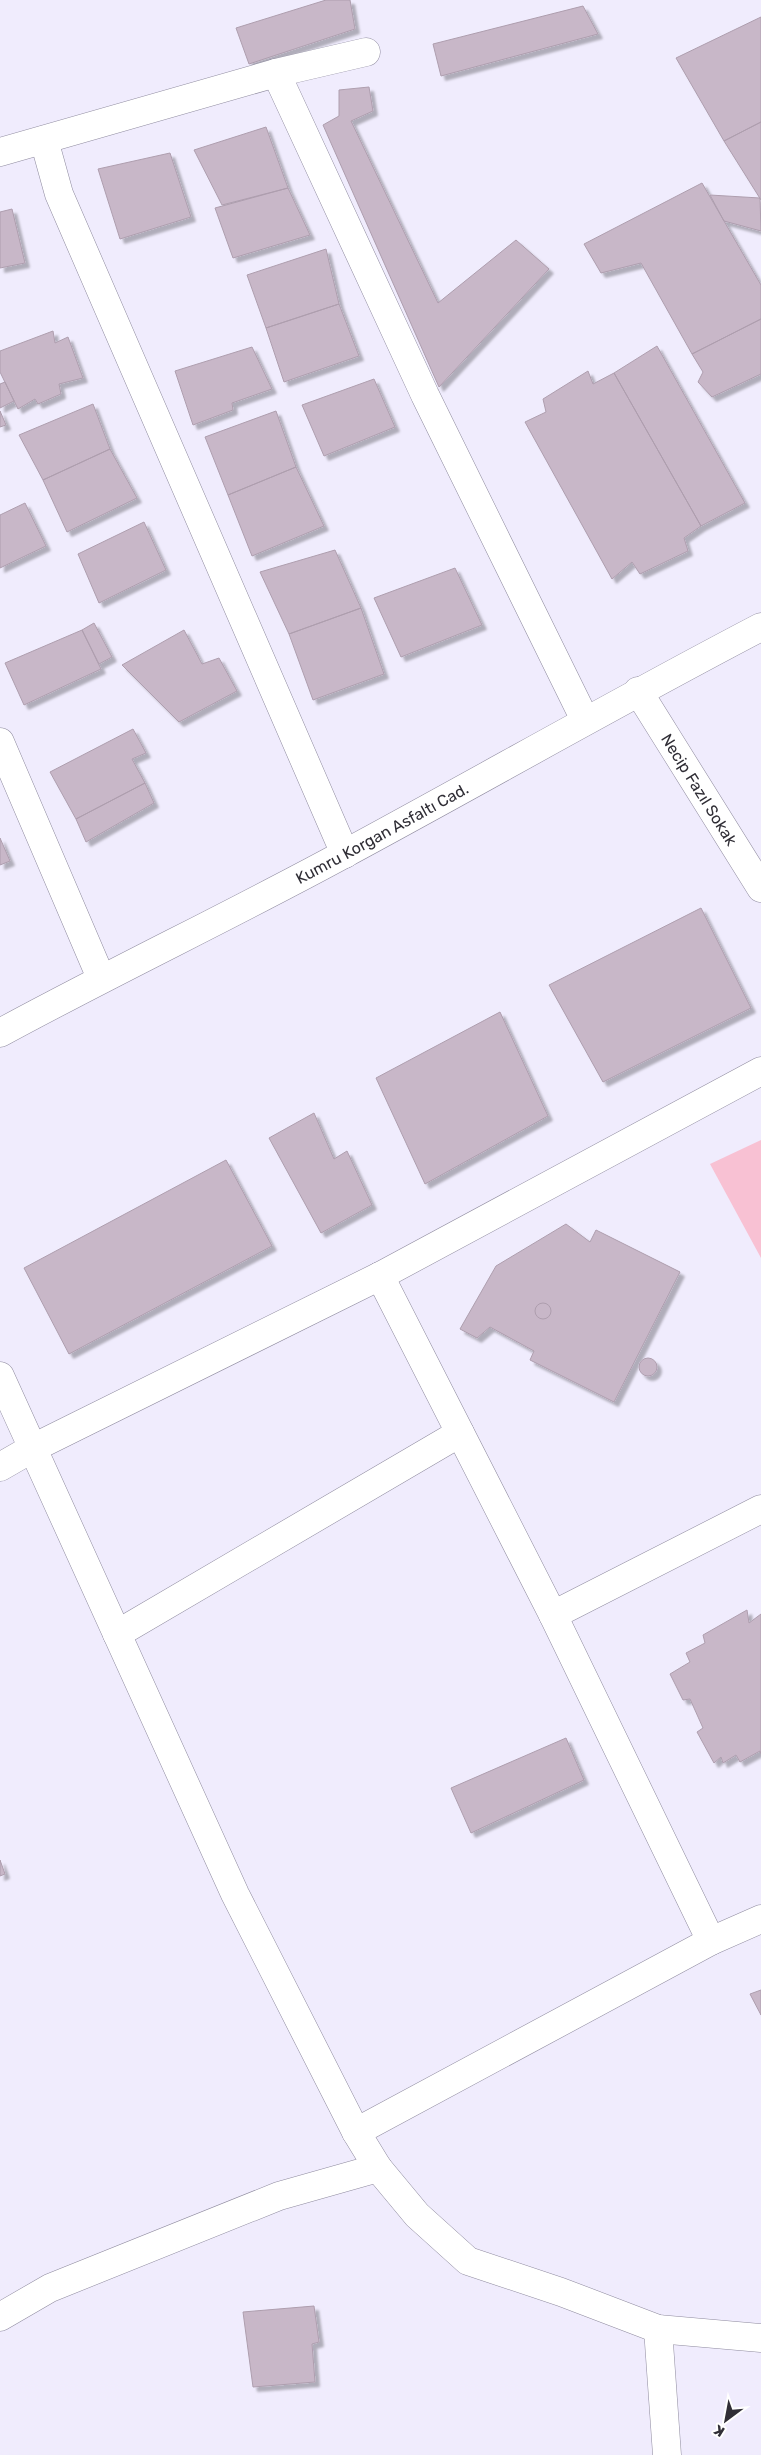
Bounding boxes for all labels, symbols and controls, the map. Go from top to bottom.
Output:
street label: Necip Fazıl Sokak [657,730,741,850]
street label: Kumru Korgan Asfaltı Cad. [293,779,472,888]
north arrow [701,2395,751,2445]
text: K [710,2421,728,2440]

